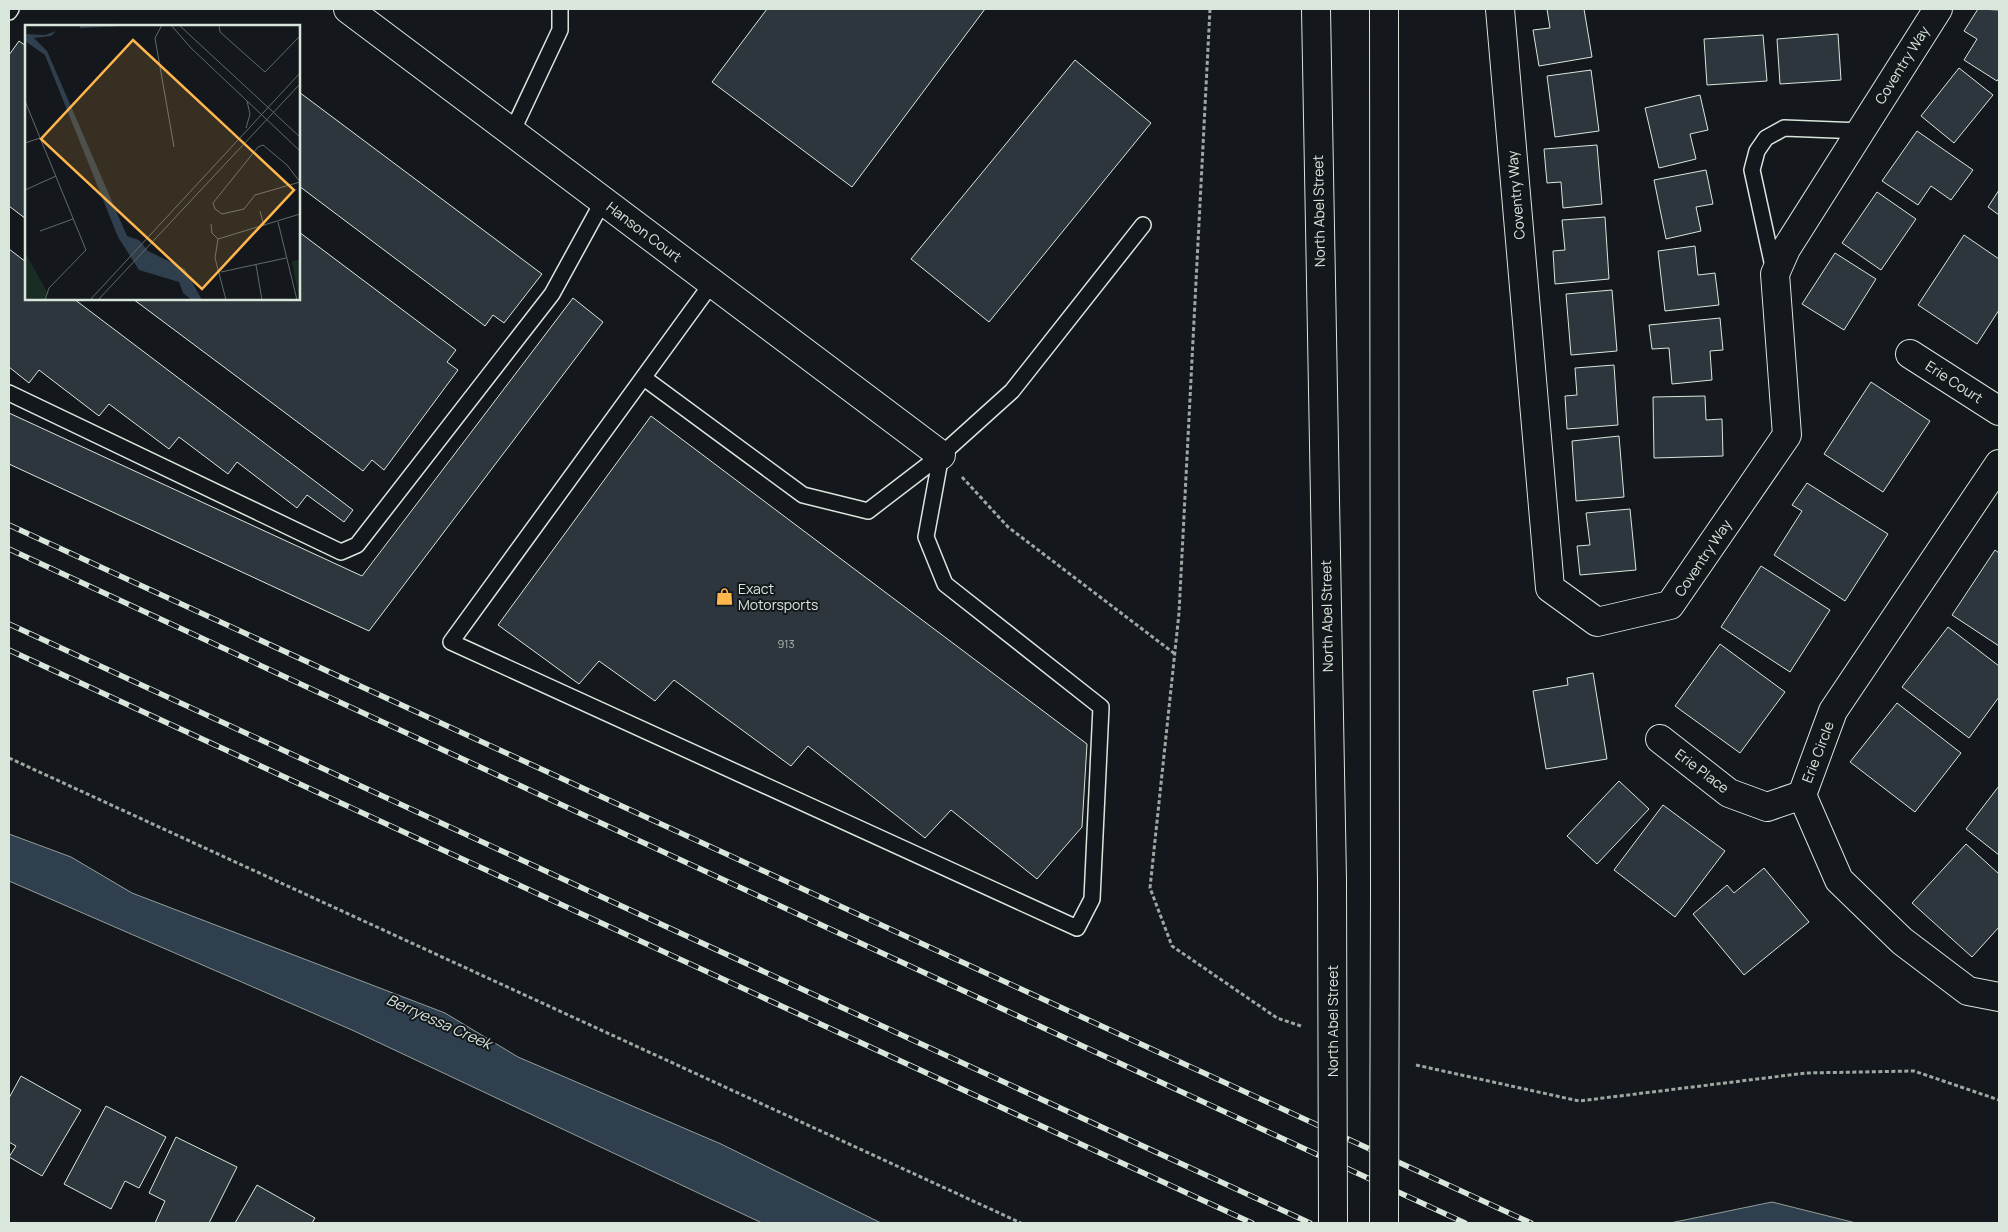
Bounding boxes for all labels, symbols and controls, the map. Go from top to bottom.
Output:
street label: Coventry Way [1870,21,1934,108]
inset map [25,25,300,300]
street label: Coventry Way [1502,149,1529,240]
street label: North Abel Street [1308,154,1329,267]
street label: Hanson Court [603,197,686,266]
street label: Erie Court [1922,356,1987,407]
street label: Coventry Way [1670,515,1736,600]
street label: North Abel Street [1316,559,1337,672]
place label: Exact Motorsports [738,579,818,614]
shop icon: Exact Motorsports [714,587,734,607]
house number: 913 [777,636,795,651]
street label: Erie Circle [1797,718,1838,785]
street label: Erie Place [1672,744,1733,797]
street label: North Abel Street [1323,965,1342,1077]
water label: Berryessa Creek [383,989,497,1055]

